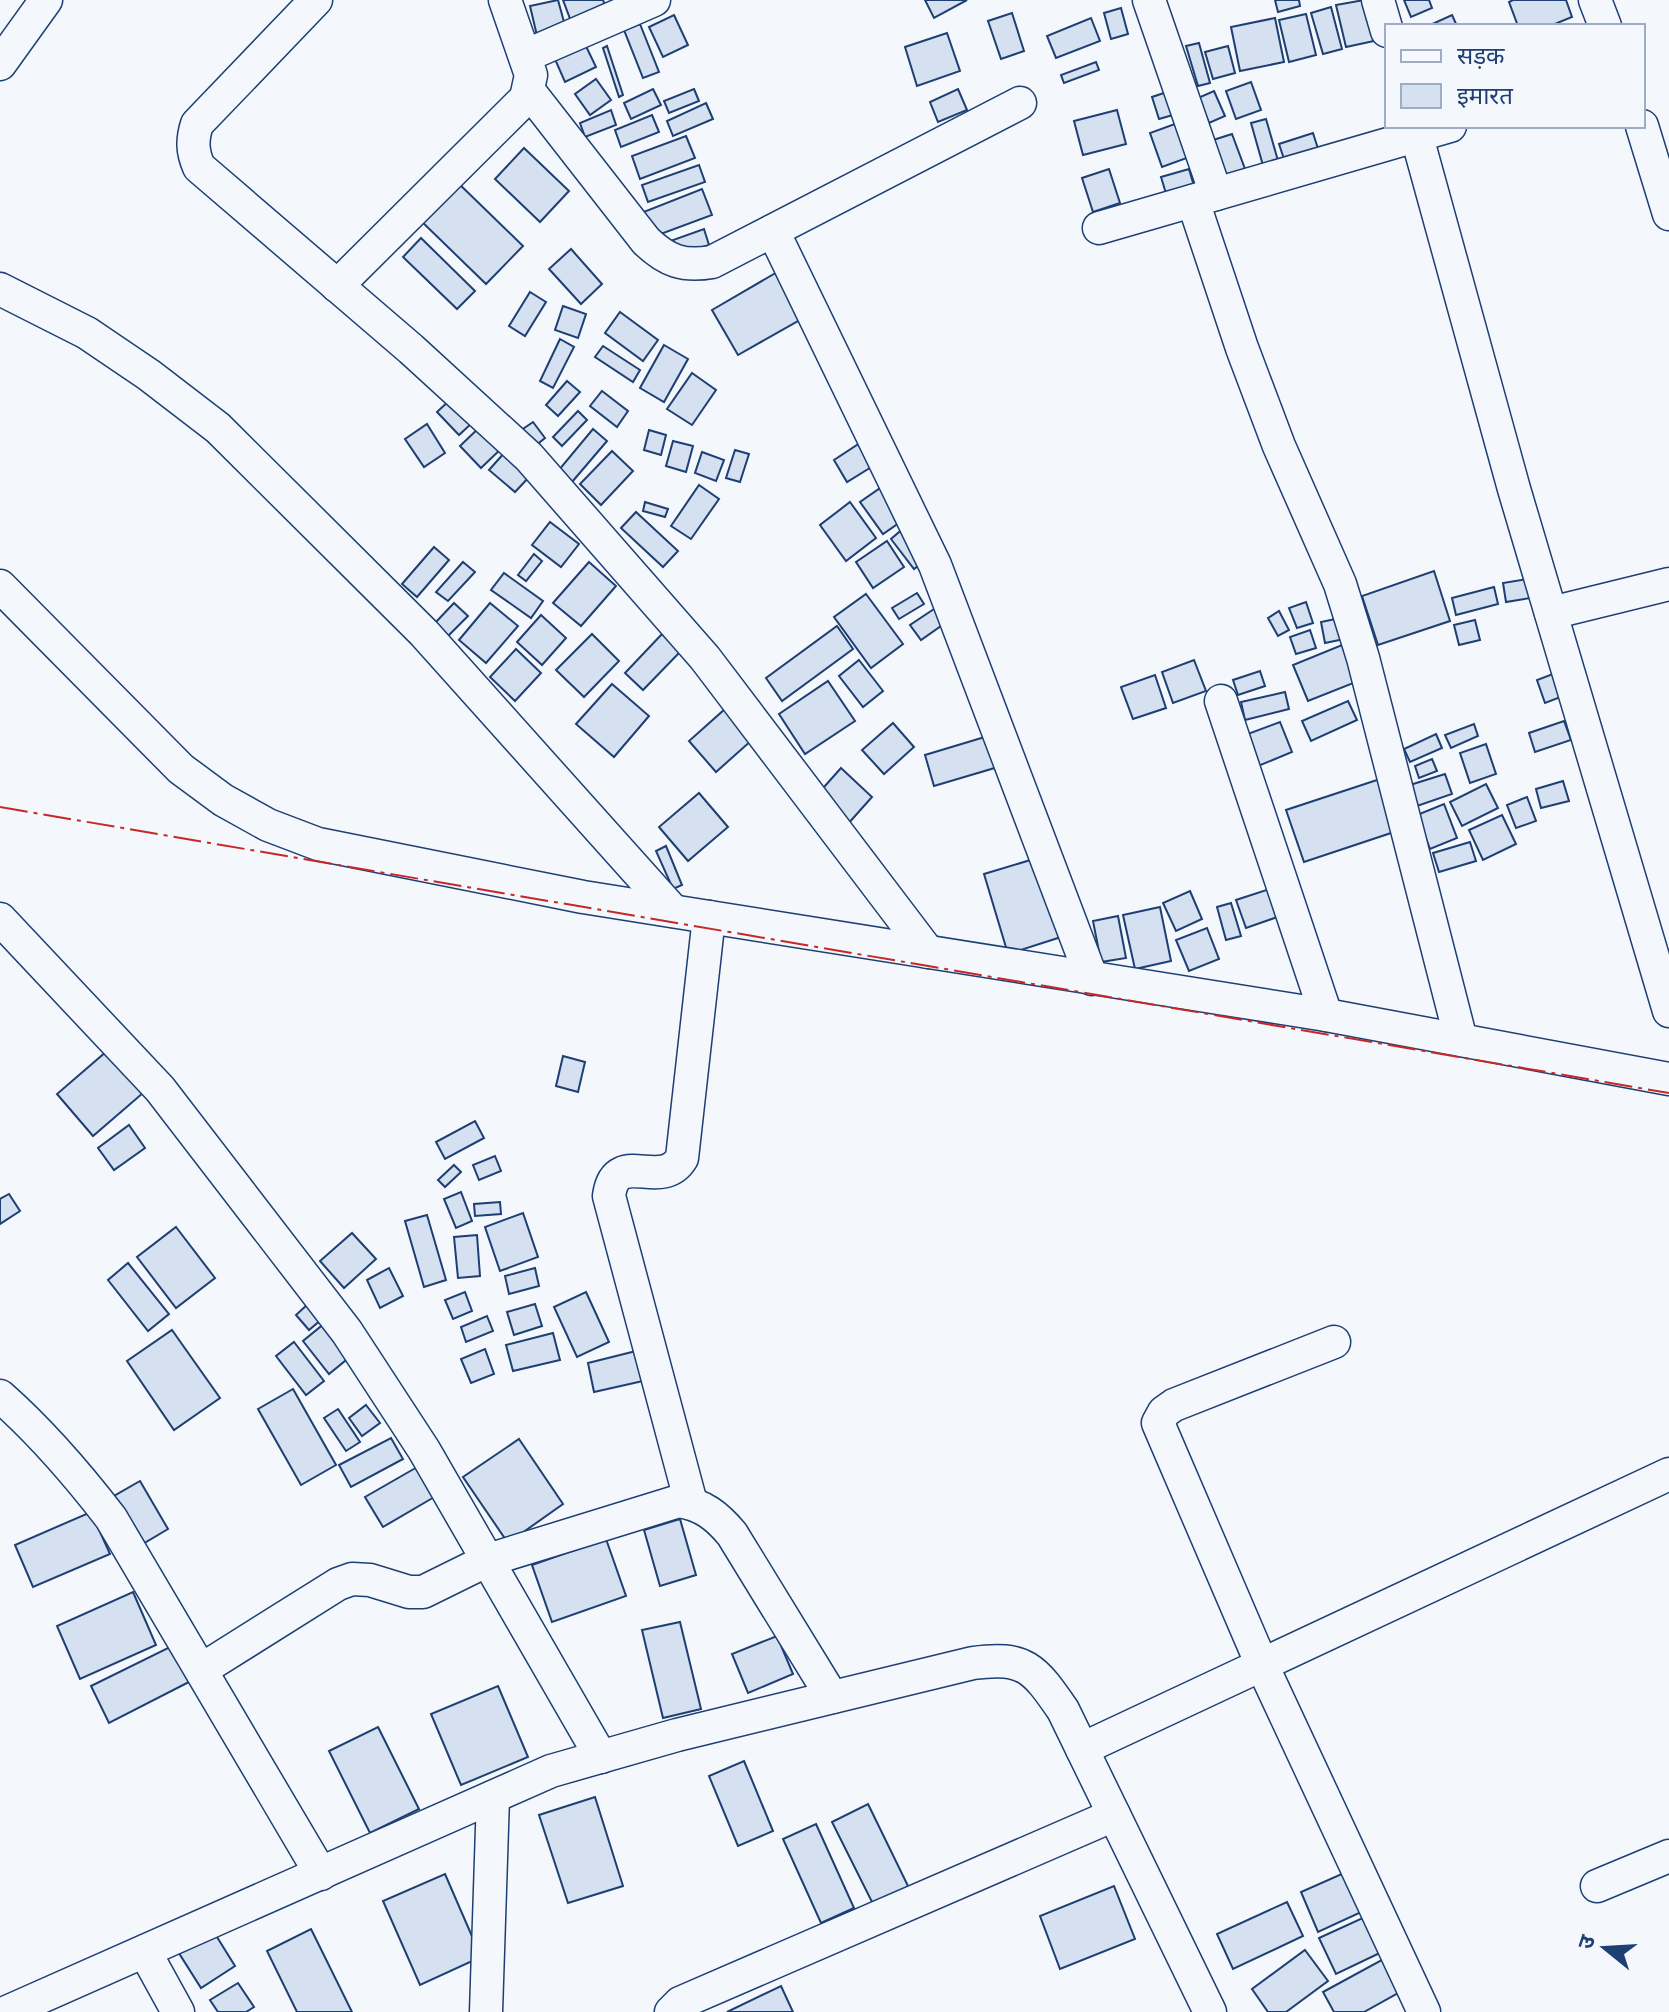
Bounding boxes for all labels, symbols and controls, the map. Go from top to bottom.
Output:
legend [1385,24,1645,128]
text: सड़क [1457,40,1505,69]
text: इमारत [1457,80,1514,109]
north arrow [1565,1908,1645,1988]
text: उ [1571,1930,1600,1952]

